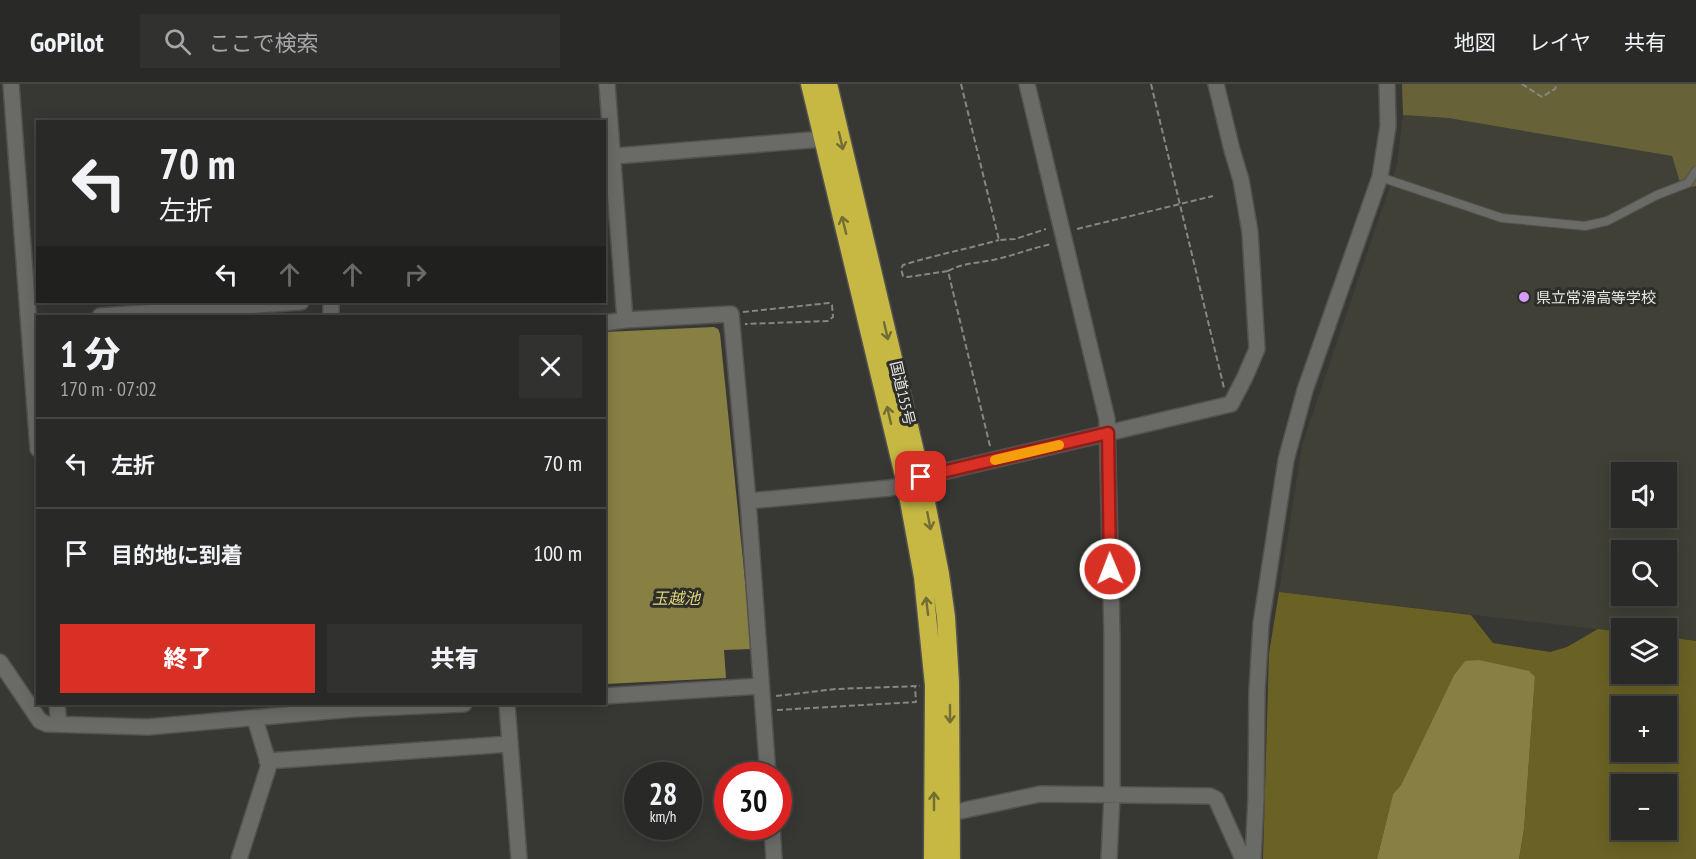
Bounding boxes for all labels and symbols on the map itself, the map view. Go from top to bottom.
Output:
one-way arrow [836,131,848,150]
one-way arrow [838,216,850,235]
place label: 県立常滑高等学校 [1536,288,1656,307]
marker: 県立常滑高等学校 [1517,290,1531,304]
one-way arrow [881,321,893,340]
street label: 国道155号 [886,359,920,427]
one-way arrow [883,405,895,424]
pin [895,451,946,502]
one-way arrow [924,510,935,530]
position arrow [1078,537,1142,601]
water label: 玉越池 [652,588,702,608]
one-way arrow [921,596,932,616]
one-way arrow [944,704,956,724]
speed limit sign: 30 [714,762,792,840]
one-way arrow [928,791,940,811]

